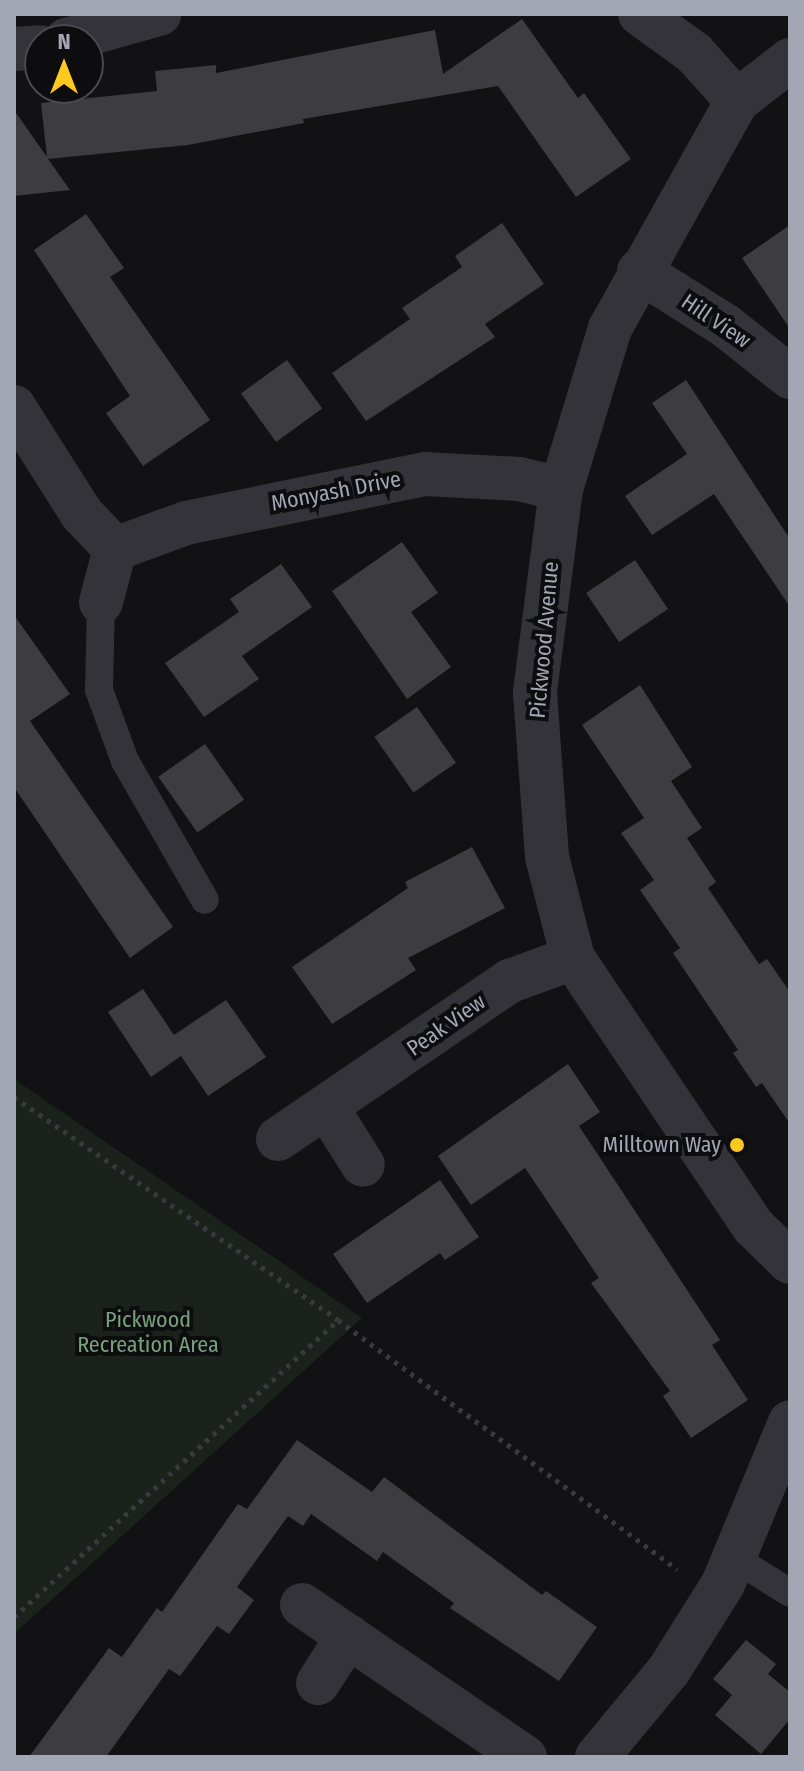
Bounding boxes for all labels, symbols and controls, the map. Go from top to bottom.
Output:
north arrow [24,24,104,104]
text: N [57,28,71,55]
street label: Hill View [676,288,756,354]
street label: Monyash Drive [269,465,403,517]
street label: Pickwood Avenue [524,560,564,720]
street label: Peak View [402,988,490,1062]
place label: Milltown Way [603,1132,721,1158]
marker: Milltown Way [728,1136,746,1154]
park label: Pickwood Recreation Area [77,1306,219,1358]

